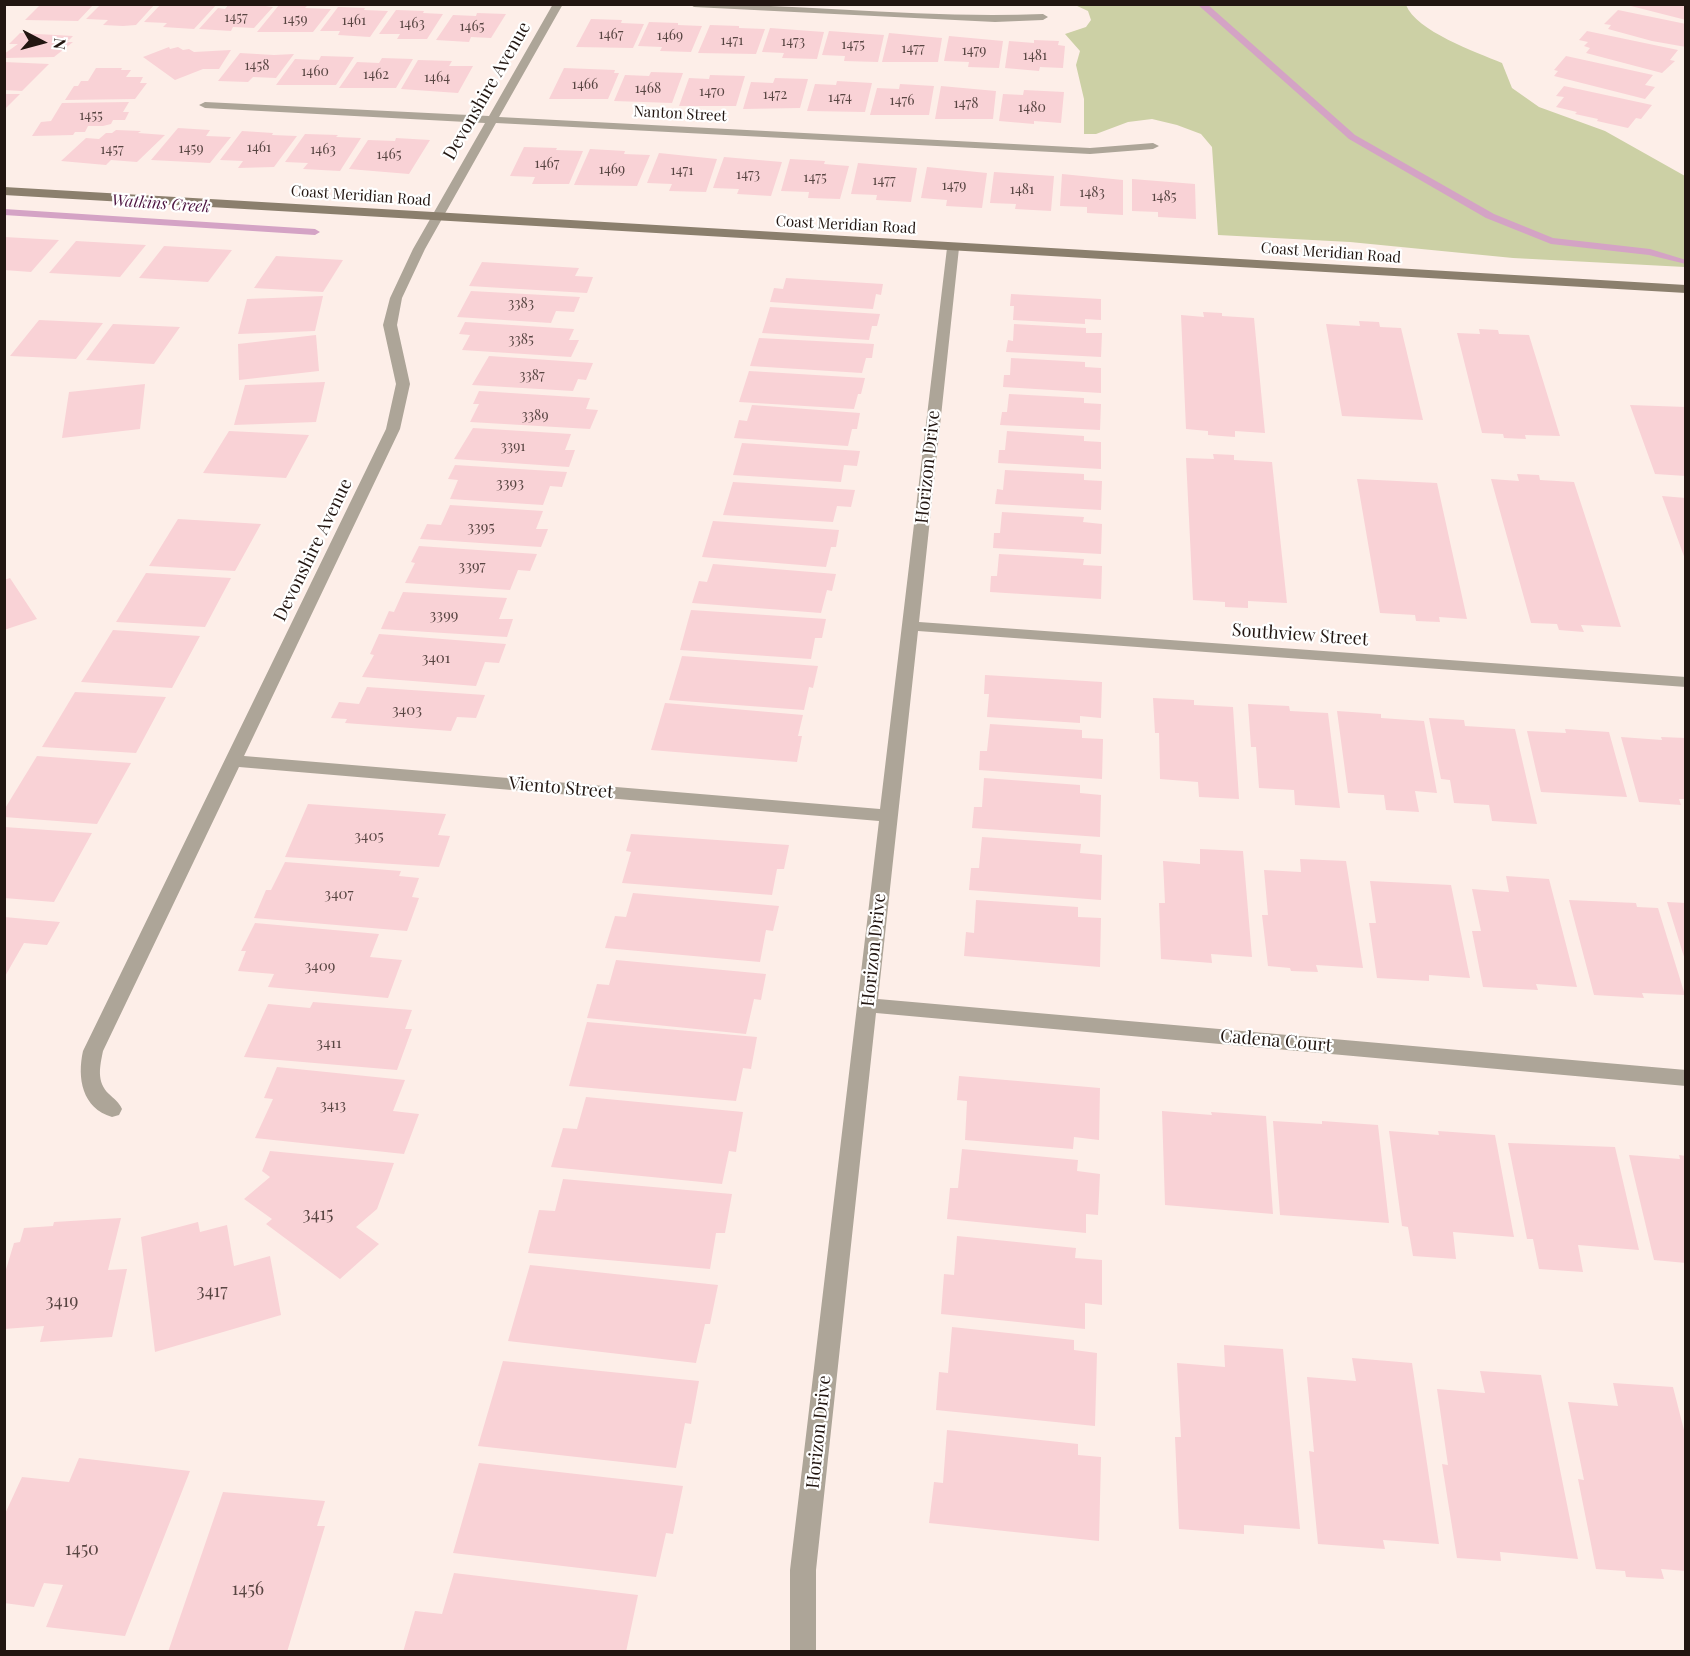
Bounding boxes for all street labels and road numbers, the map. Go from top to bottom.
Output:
street label: Devonshire Avenue [439,18,535,164]
street label: Nanton Street [633,103,727,125]
street label: Coast Meridian Road [290,182,432,210]
street label: Coast Meridian Road [775,212,917,238]
street label: Coast Meridian Road [1260,239,1402,267]
street label: Horizon Drive [911,409,945,525]
street label: Devonshire Avenue [269,475,357,625]
street label: Southview Street [1231,619,1369,651]
street label: Viento Street [508,773,614,803]
street label: Horizon Drive [857,892,891,1008]
street label: Cadena Court [1219,1025,1333,1057]
street label: Horizon Drive [802,1374,836,1490]

